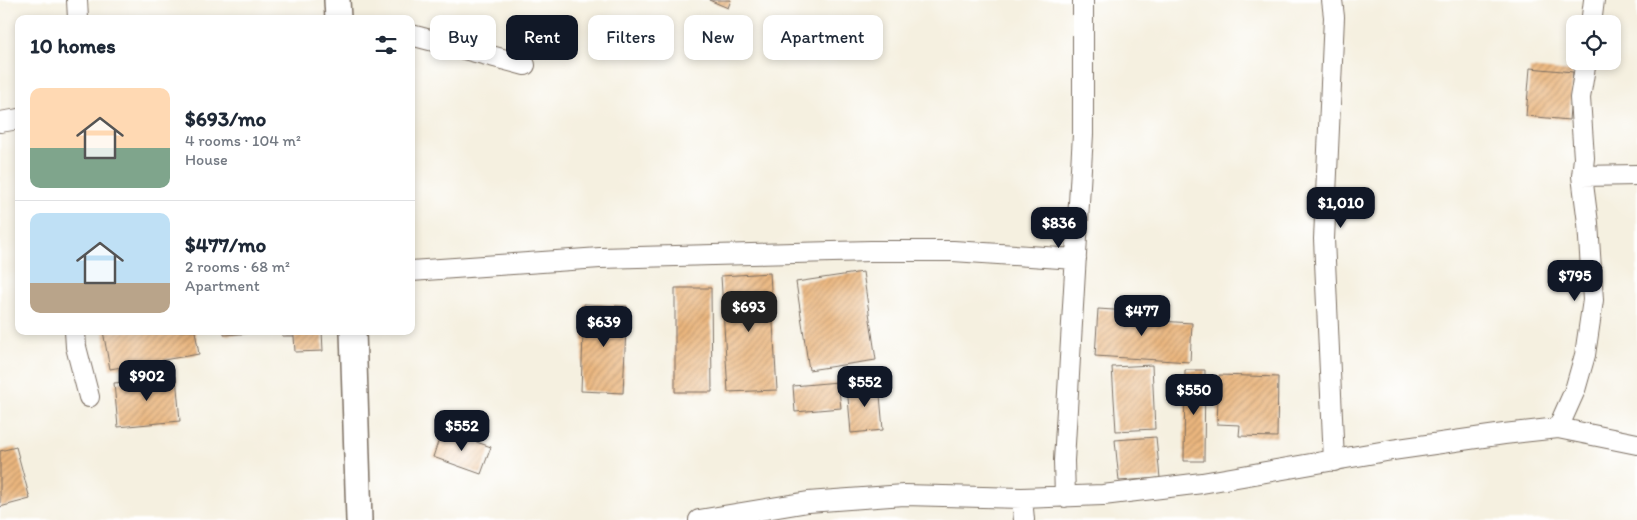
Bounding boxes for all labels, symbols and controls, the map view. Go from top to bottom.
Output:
chip: Buy [430,15,496,60]
chip: Rent [506,15,578,60]
chip: Filters [588,15,674,60]
chip: New [684,15,753,60]
chip: Apartment [763,15,883,60]
map controls [1566,15,1621,70]
button: locate [1566,15,1621,70]
icon: filters [372,31,400,59]
text: 10 homes [30,33,116,58]
text: $693/mo [185,106,266,131]
icon: home [70,108,130,168]
text: 4 rooms · 104 m² [185,131,301,150]
text: House [185,150,228,169]
pin: $1,010 [1300,186,1382,229]
text: $1,010 [1318,193,1364,212]
pin: $836 [1029,206,1089,249]
text: $836 [1042,213,1076,232]
text: $477/mo [185,232,266,257]
icon: home [70,233,130,293]
text: 2 rooms · 68 m² [185,257,290,276]
pin: $795 [1545,260,1605,302]
text: $795 [1559,266,1591,285]
text: Apartment [185,276,260,295]
pin: $693 [719,290,779,333]
pin: $477 [1112,294,1172,337]
text: $693 [732,297,766,316]
text: $477 [1125,301,1159,320]
pin: $639 [574,306,634,348]
text: $639 [587,312,621,331]
pin: $902 [117,360,177,402]
text: $902 [130,366,164,385]
pin: $552 [835,366,895,408]
text: $552 [848,372,882,391]
pin: $550 [1164,374,1224,416]
text: $550 [1177,380,1211,399]
pin: $552 [432,410,492,452]
text: $552 [445,416,479,435]

